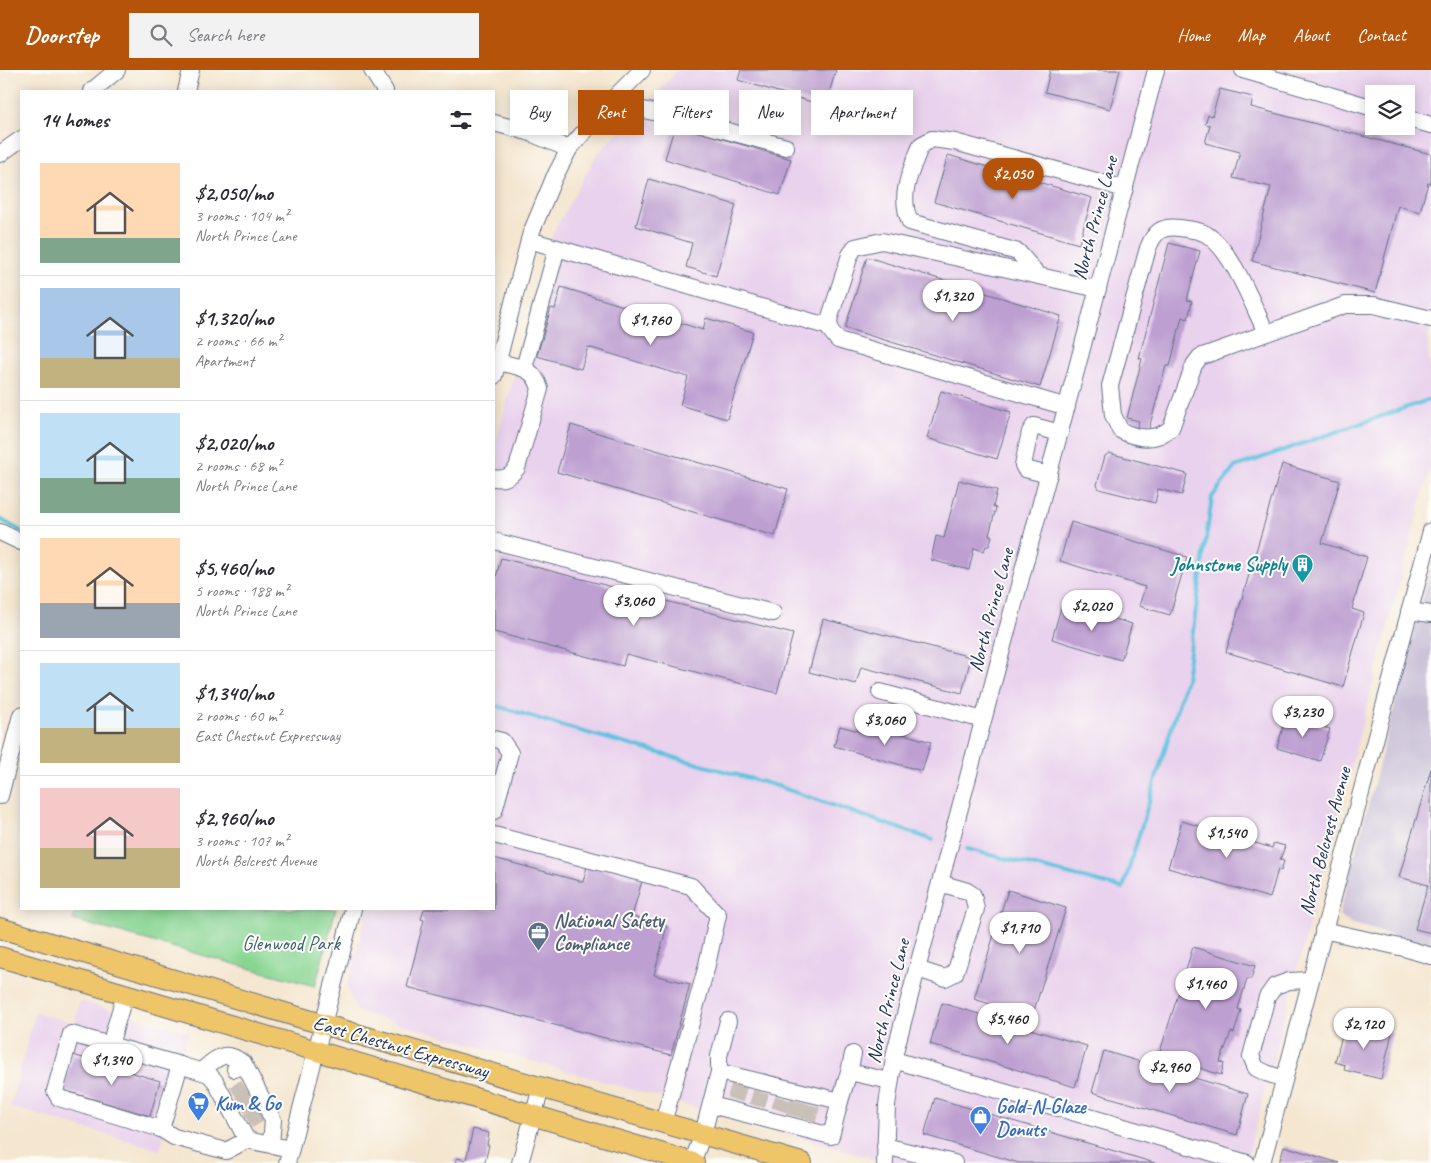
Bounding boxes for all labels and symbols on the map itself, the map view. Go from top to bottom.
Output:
street label: North Prince Lane [1067,152,1124,283]
pin: $2,050 [972,158,1054,200]
pin: $1,320 [912,280,994,322]
pin: $1,760 [610,304,692,346]
street label: North Prince Lane [963,544,1020,675]
place label: Johnstone Supply [1169,552,1289,577]
building icon: Johnstone Supply [1291,552,1315,583]
pin: $3,060 [593,584,675,627]
pin: $2,020 [1051,590,1133,632]
pin: $3,230 [1262,696,1344,738]
pin: $3,060 [844,704,926,746]
street label: North Belcrest Avenue [1293,763,1357,918]
pin: $1,540 [1186,816,1268,859]
place label: National Safety Compliance [554,908,666,956]
pin: $1,710 [979,912,1061,954]
office icon: National Safety Compliance [526,920,550,951]
park label: Glenwood Park [242,931,342,956]
street label: North Prince Lane [861,935,916,1066]
pin: $1,460 [1165,968,1247,1010]
pin: $5,460 [967,1002,1049,1045]
pin: $2,120 [1323,1008,1405,1050]
street label: East Chestnut Expressway [310,1010,493,1084]
pin: $1,340 [71,1044,153,1086]
pin: $2,960 [1129,1050,1211,1093]
supermarket icon: Kum & Go [187,1091,211,1122]
place label: Kum & Go [215,1091,283,1116]
place label: Gold-N-Glaze Donuts [996,1094,1087,1142]
shop icon: Gold-N-Glaze Donuts [968,1105,992,1136]

